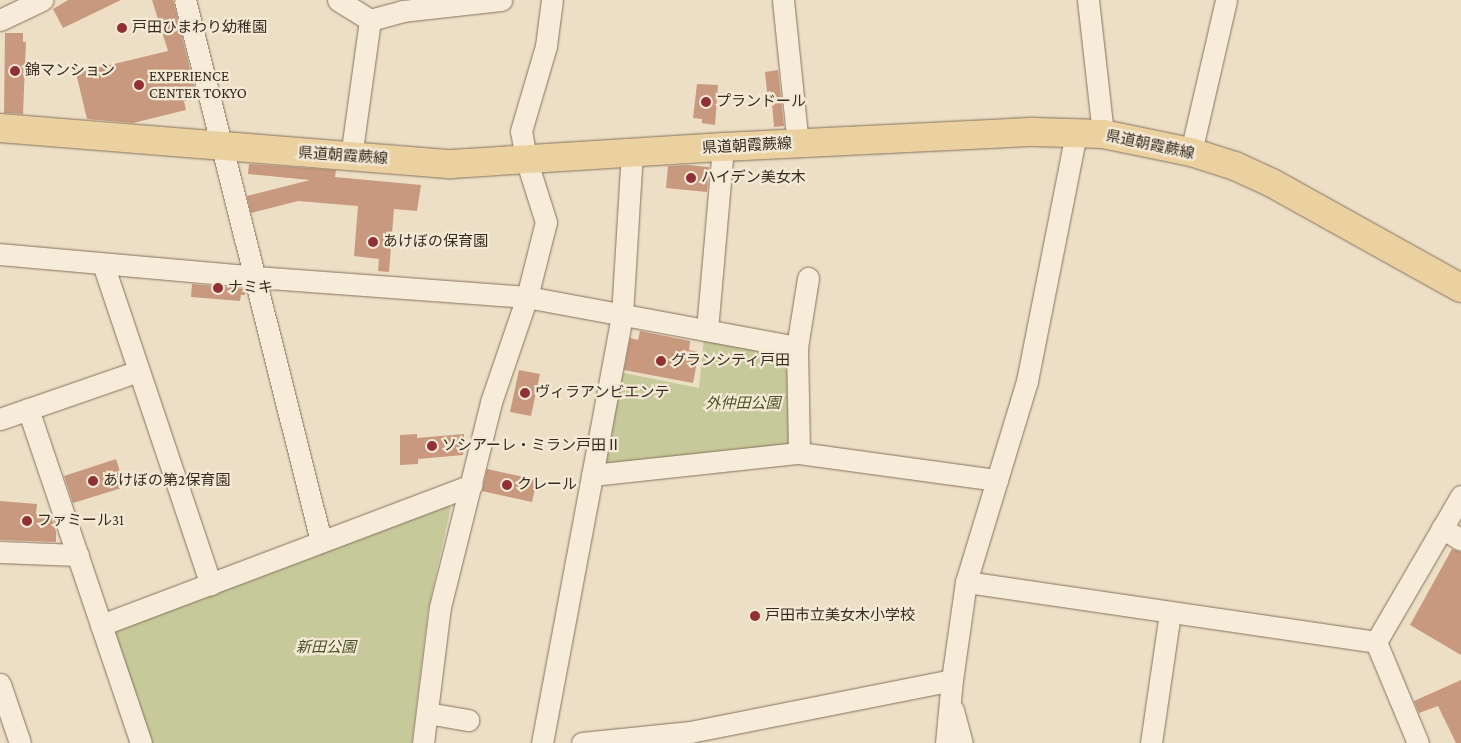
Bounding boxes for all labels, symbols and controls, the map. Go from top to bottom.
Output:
place label: 戸田ひまわり幼稚園 [132,19,267,37]
marker: 戸田ひまわり幼稚園 [116,22,128,34]
place label: 錦マンション [25,62,115,80]
marker: 錦マンション [9,65,21,77]
place label: EXPERIENCE CENTER TOKYO [149,67,247,102]
marker: EXPERIENCE CENTER TOKYO [133,79,145,91]
place label: プランドール [716,93,806,111]
marker: プランドール [700,96,712,108]
street label: 県道朝霞蕨線 [1104,127,1196,163]
street label: 県道朝霞蕨線 [702,135,792,157]
street label: 県道朝霞蕨線 [297,144,389,168]
place label: ハイデン美女木 [701,169,806,187]
marker: ハイデン美女木 [685,172,697,184]
place label: あけぼの保育園 [383,233,488,251]
marker: あけぼの保育園 [367,236,379,248]
place label: ナミキ [228,279,273,297]
marker: ナミキ [212,282,224,294]
place label: グランシティ戸田 [671,352,791,370]
marker: グランシティ戸田 [655,355,667,367]
place label: ヴィラアンビエンテ [535,384,670,402]
marker: ヴィラアンビエンテ [519,387,531,399]
park label: 外仲田公園 [706,395,780,413]
place label: ソシアーレ・ミラン戸田Ⅱ [442,437,621,455]
marker: ソシアーレ・ミラン戸田Ⅱ [426,440,438,452]
place label: あけぼの第2保育園 [103,472,230,490]
marker: あけぼの第2保育園 [87,475,99,487]
place label: クレール [517,476,577,494]
marker: クレール [501,479,513,491]
place label: ファミール31 [37,512,124,530]
marker: ファミール31 [21,515,33,527]
place label: 戸田市立美女木小学校 [765,607,915,625]
marker: 戸田市立美女木小学校 [749,610,761,622]
park label: 新田公園 [296,639,356,657]

